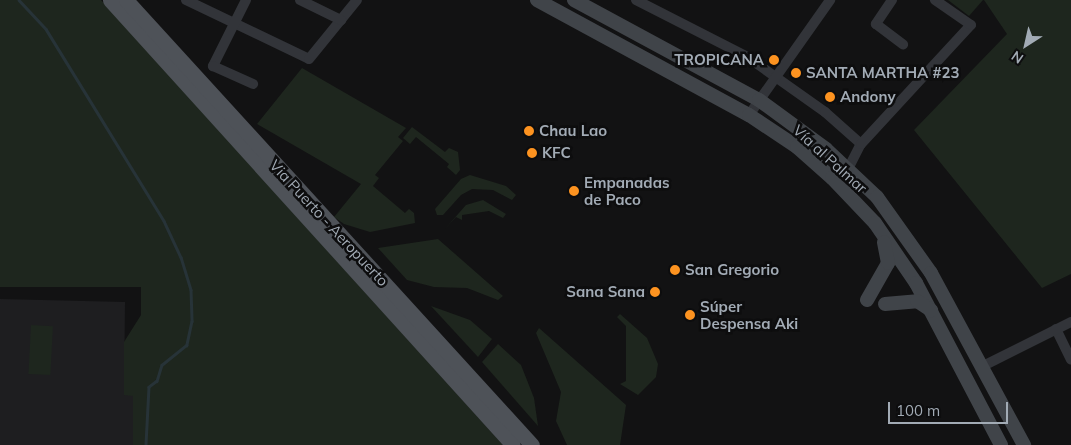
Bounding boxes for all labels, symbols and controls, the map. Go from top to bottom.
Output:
north arrow [1001,20,1051,70]
text: N [1008,47,1027,68]
place label: TROPICANA [674,51,764,69]
marker: TROPICANA [768,54,780,66]
place label: SANTA MARTHA #23 [806,64,959,82]
marker: SANTA MARTHA #23 [790,67,802,79]
place label: Andony [840,88,896,106]
marker: Andony [824,91,836,103]
street label: Vía al Palmar [789,121,871,197]
place label: Chau Lao [539,122,607,140]
marker: Chau Lao [523,125,535,137]
place label: KFC [542,144,571,162]
marker: KFC [526,147,538,159]
street label: Via Puerto - Aeropuerto [266,156,392,290]
place label: Empanadas de Paco [584,173,669,208]
marker: Empanadas de Paco [568,185,580,197]
place label: San Gregorio [685,261,779,279]
marker: San Gregorio [669,264,681,276]
place label: Sana Sana [566,283,645,301]
marker: Sana Sana [649,286,661,298]
place label: Súper Despensa Aki [700,297,798,332]
marker: Súper Despensa Aki [684,309,696,321]
scale bar [891,392,1011,424]
text: 100 m [896,401,940,420]

